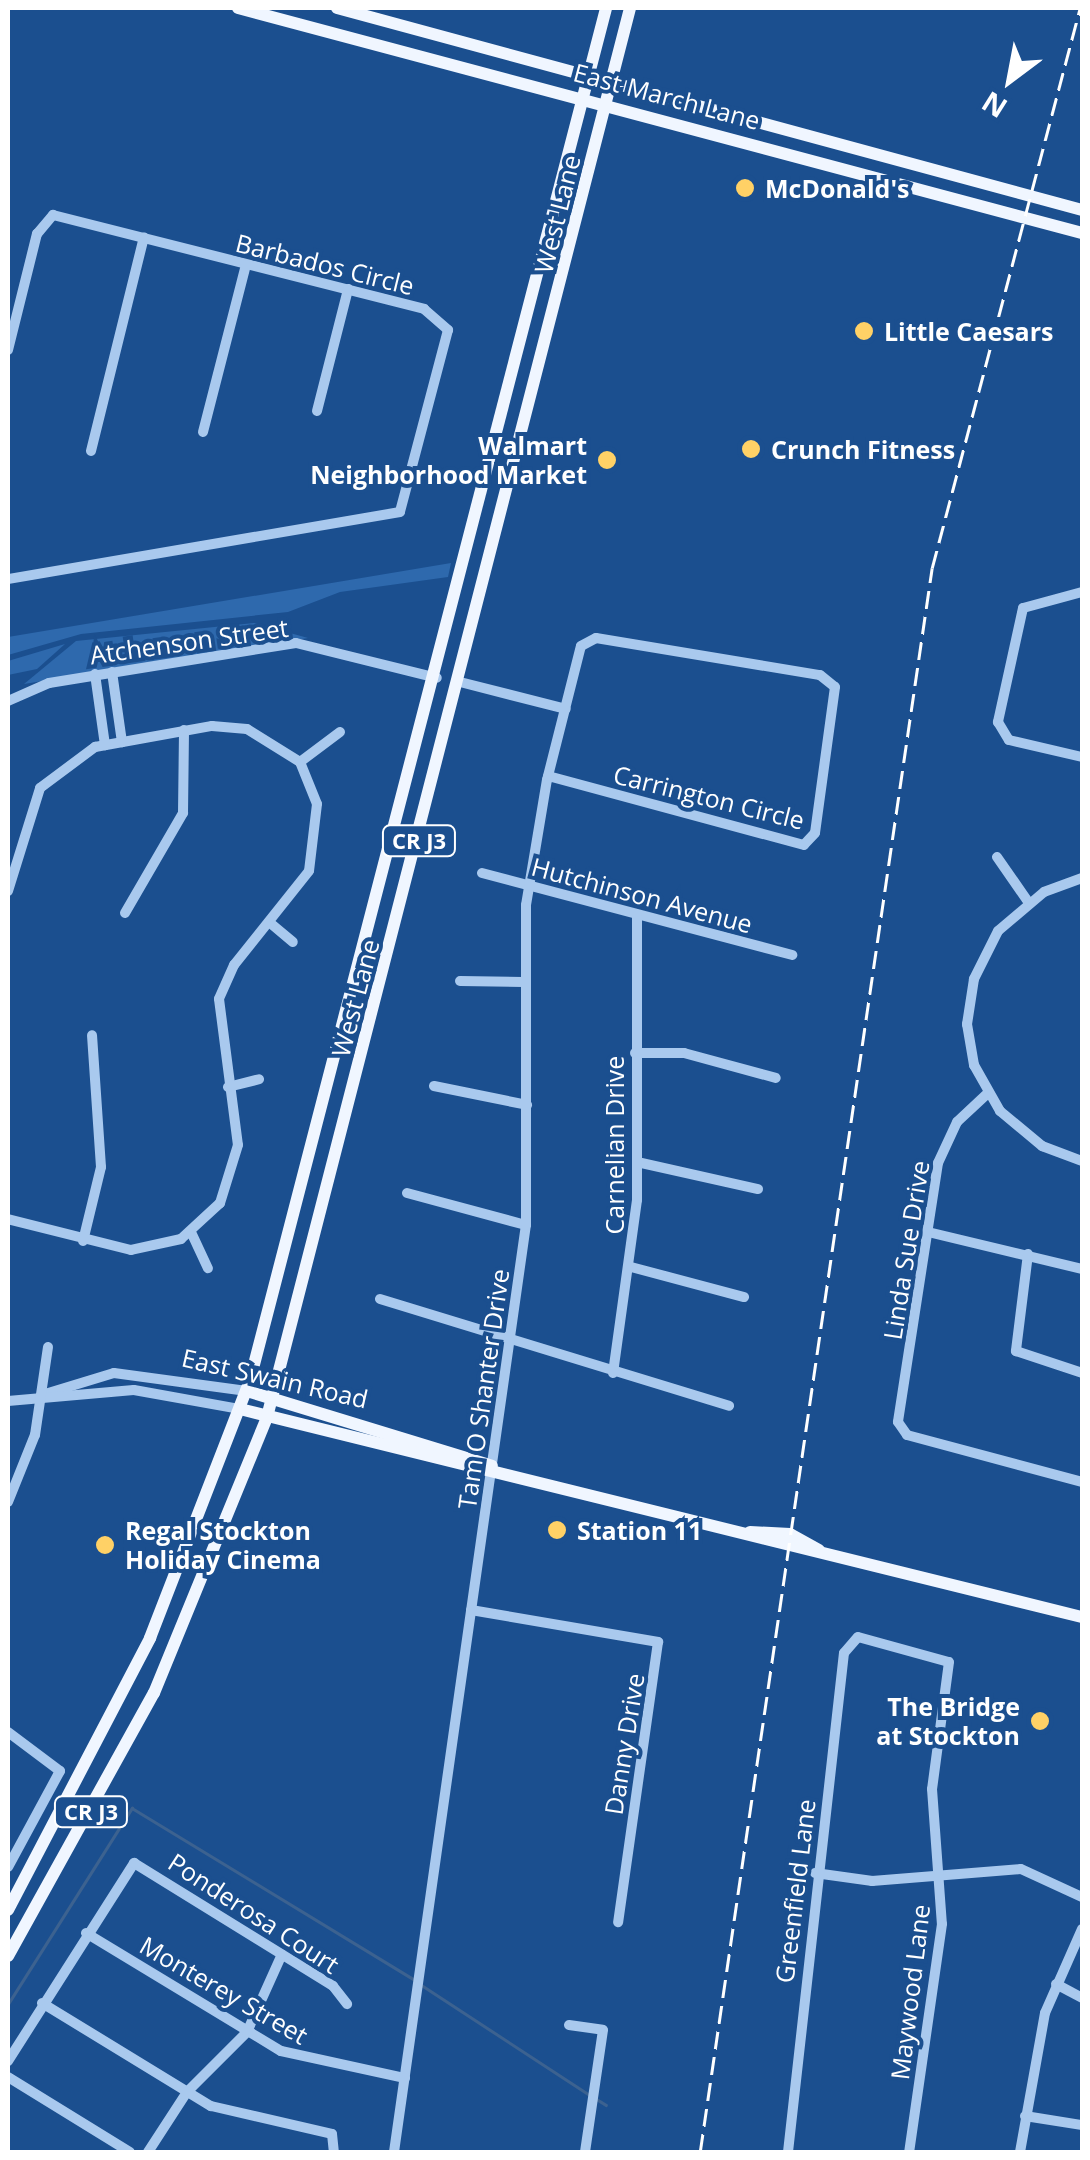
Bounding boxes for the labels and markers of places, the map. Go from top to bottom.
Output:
place label: McDonald's [765,173,909,203]
marker: McDonald's [734,177,756,199]
place label: Little Caesars [884,316,1053,346]
marker: Little Caesars [853,320,875,342]
place label: Walmart Neighborhood Market [310,431,587,490]
place label: Crunch Fitness [771,434,955,464]
marker: Crunch Fitness [740,438,762,460]
marker: Walmart Neighborhood Market [596,449,618,471]
place label: Station 11 [577,1515,702,1545]
place label: Regal Stockton Holiday Cinema [125,1516,321,1575]
marker: Station 11 [546,1519,568,1541]
marker: Regal Stockton Holiday Cinema [94,1534,116,1556]
place label: The Bridge at Stockton [876,1692,1020,1751]
marker: The Bridge at Stockton [1029,1710,1051,1732]

